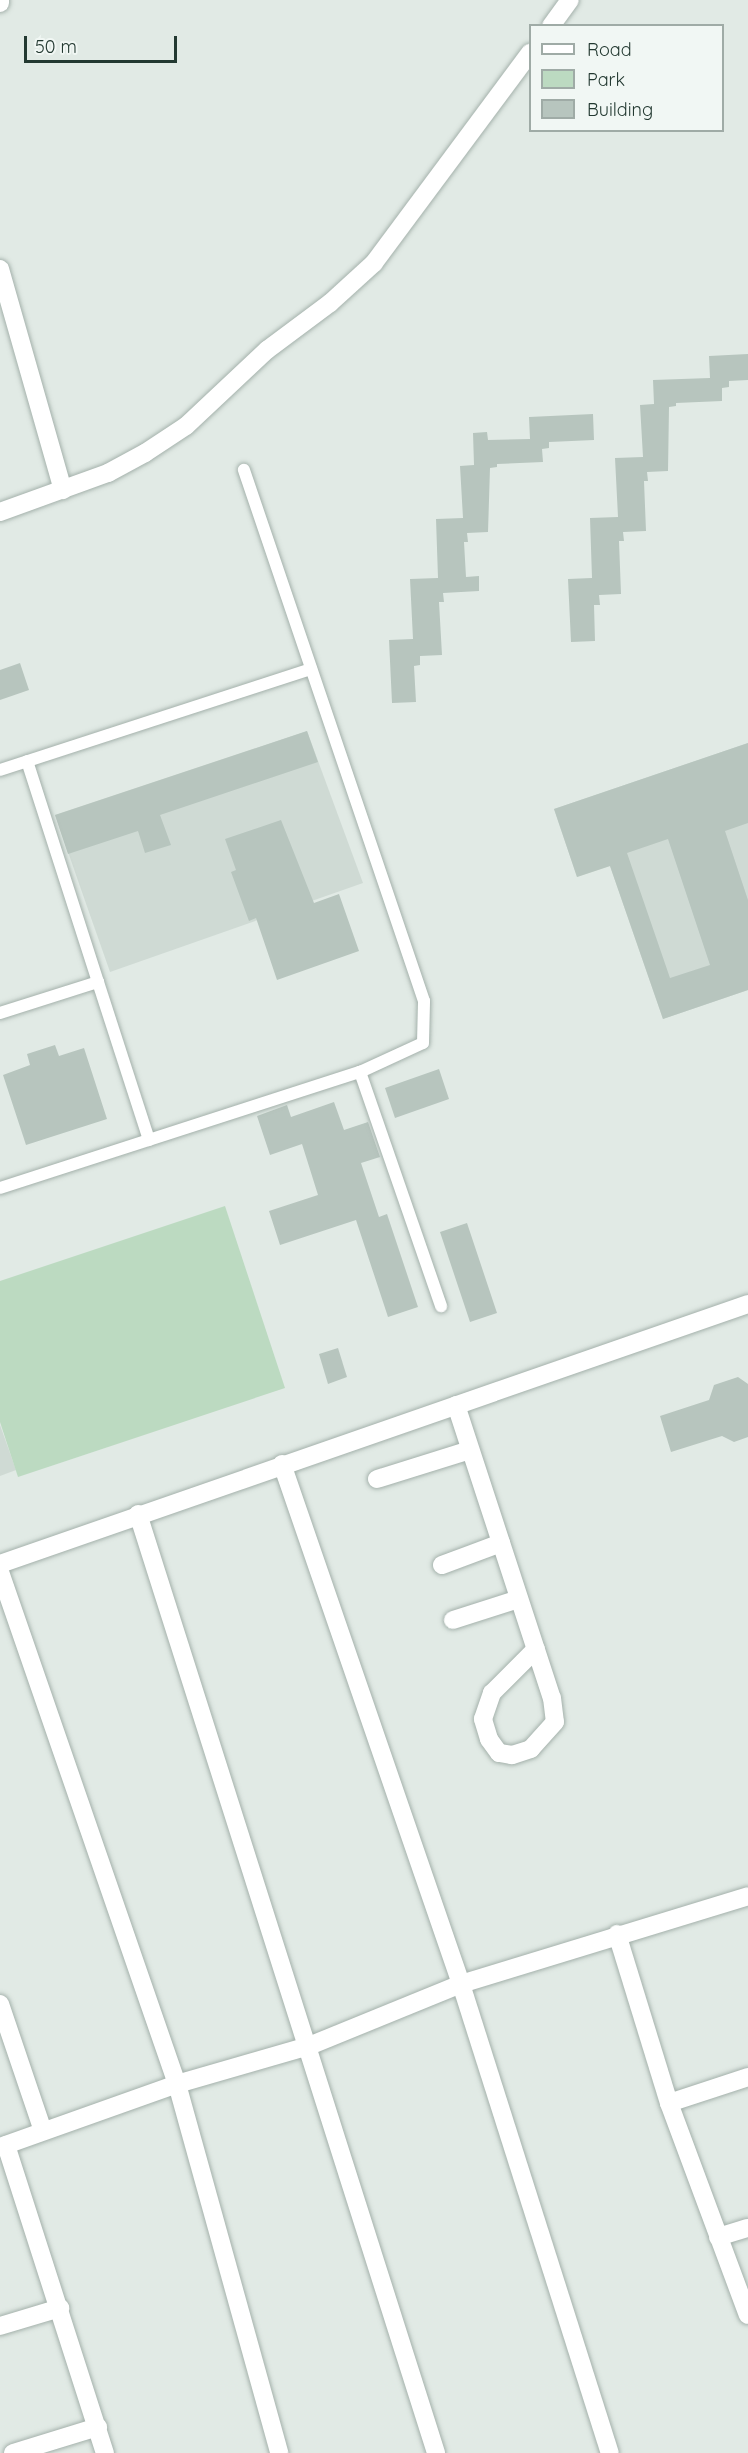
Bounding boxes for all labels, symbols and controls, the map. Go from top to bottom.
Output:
scale bar [27,24,180,62]
legend [529,24,724,132]
text: 50 m [35,35,77,58]
text: Road [587,38,632,61]
text: Park [587,68,625,91]
text: Building [587,98,653,121]

